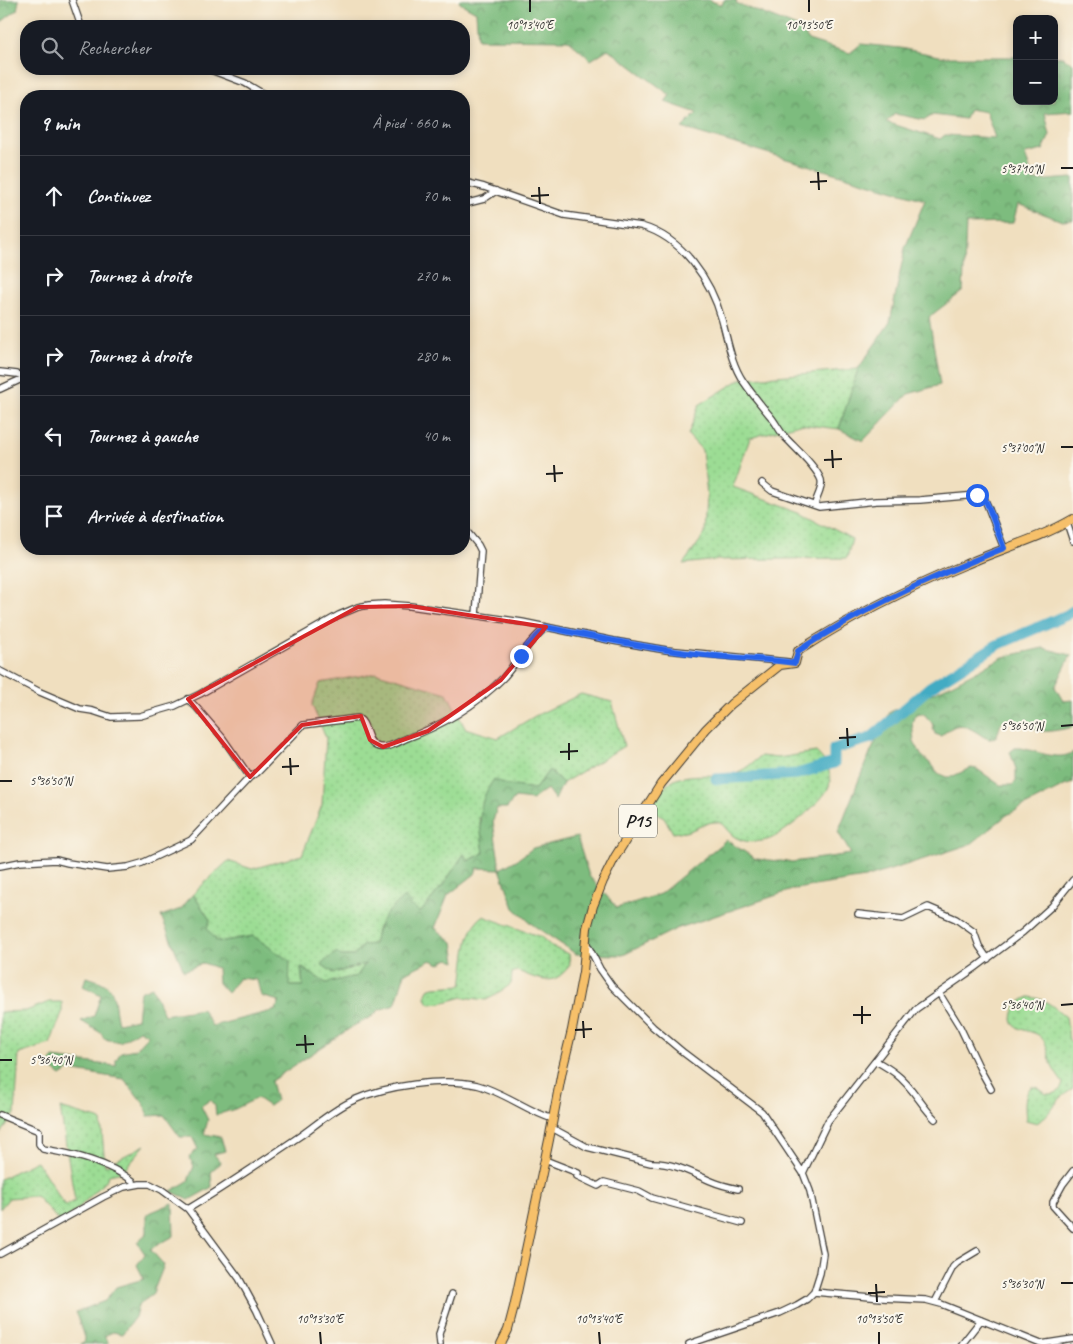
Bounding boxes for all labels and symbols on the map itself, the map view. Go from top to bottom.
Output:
text: 10°13'40"E [507,17,555,33]
text: 10°13'50"E [786,17,834,33]
text: 5°37'10"N [1001,161,1045,177]
text: 5°37'00"N [1001,440,1045,456]
route start [966,484,989,507]
route end [510,645,533,668]
text: 5°36'50"N [1001,718,1045,734]
text: 5°36'50"N [30,773,74,789]
road number: P15 [619,804,657,838]
text: 5°36'40"N [1001,997,1045,1013]
text: 5°36'40"N [30,1052,74,1068]
text: 5°36'30"N [1001,1276,1045,1292]
text: 10°13'30"E [297,1311,345,1327]
text: 10°13'40"E [576,1311,624,1327]
text: 10°13'50"E [856,1311,904,1327]

